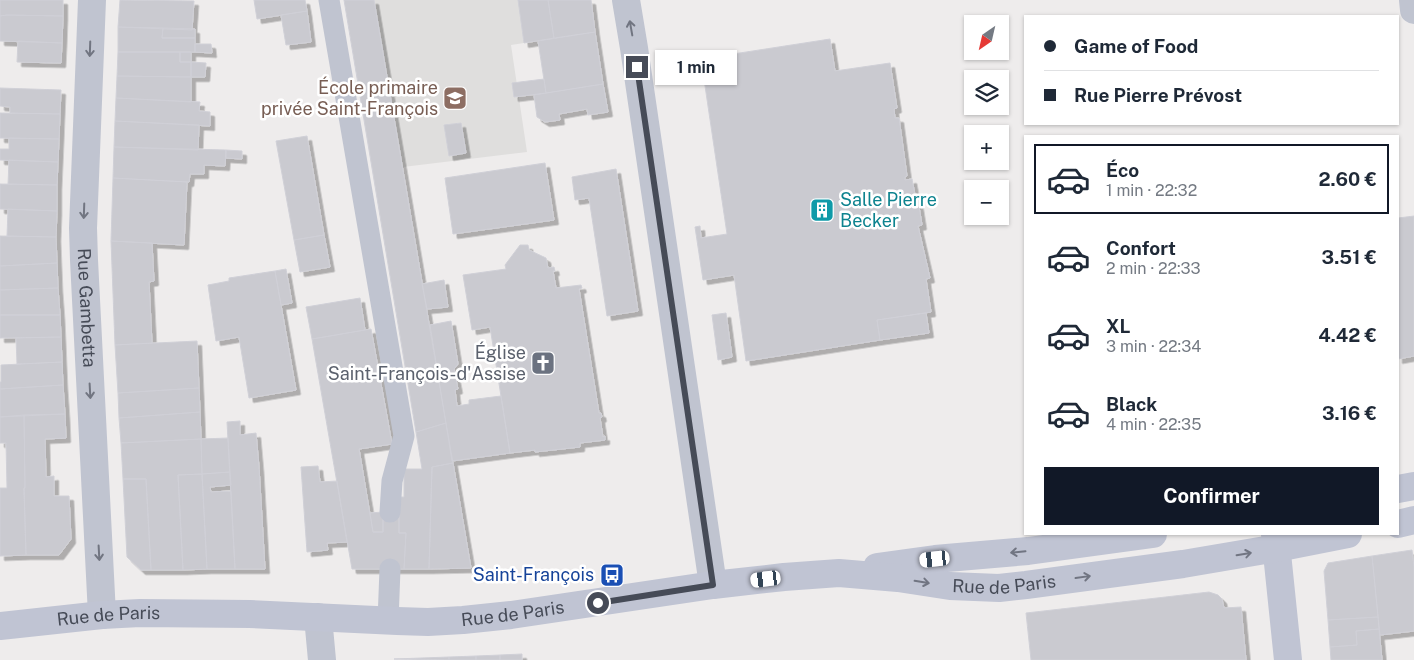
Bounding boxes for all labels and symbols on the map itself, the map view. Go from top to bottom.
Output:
north arrow [964,15,1009,60]
one-way arrow [625,20,635,36]
one-way arrow [85,40,94,56]
callout: 1 min [654,50,737,84]
route end [626,56,648,78]
place label: École primaire privée Saint-François [261,76,438,119]
school or university icon: École primaire privée Saint-François [442,85,468,111]
place label: Salle Pierre Becker [840,189,937,231]
building icon: Salle Pierre Becker [809,197,835,223]
one-way arrow [79,203,88,219]
street label: Rue Gambetta [74,248,100,368]
place label: Église Saint-François-d'Assise [328,341,526,384]
church icon: Église Saint-François-d'Assise [530,350,556,376]
one-way arrow [86,383,95,399]
one-way arrow [94,545,103,561]
one-way arrow [1011,547,1027,557]
one-way arrow [1236,548,1252,558]
car [919,550,950,568]
bus stop icon: Saint-François [599,562,625,588]
place label: Saint-François [473,564,594,585]
car [750,570,781,588]
street label: Rue de Paris [952,570,1057,598]
one-way arrow [1075,572,1091,582]
one-way arrow [913,577,929,587]
route start [587,592,609,614]
street label: Rue de Paris [460,596,566,630]
street label: Rue de Paris [56,602,160,630]

